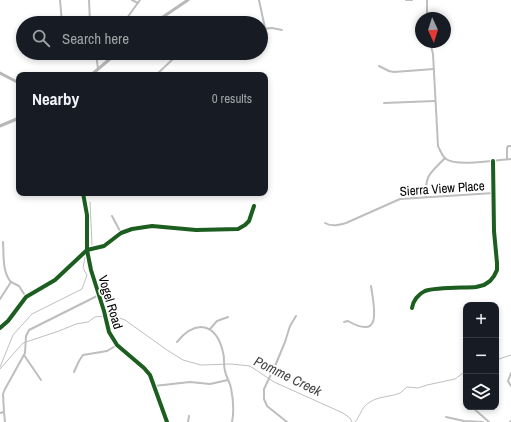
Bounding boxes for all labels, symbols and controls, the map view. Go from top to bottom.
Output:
north arrow [415,12,451,48]
search box [16,16,268,60]
icon: search [30,27,52,49]
text: Search here [62,28,129,49]
text: Nearby [32,87,79,110]
text: 0 results [212,90,252,107]
street label: Sierra View Place [399,177,485,200]
street label: Vogel Road [94,273,127,331]
map controls [463,302,499,410]
button: + [463,302,499,338]
button: − [463,338,499,374]
water label: Pomme Creek [251,352,326,401]
button: layers [463,374,499,410]

